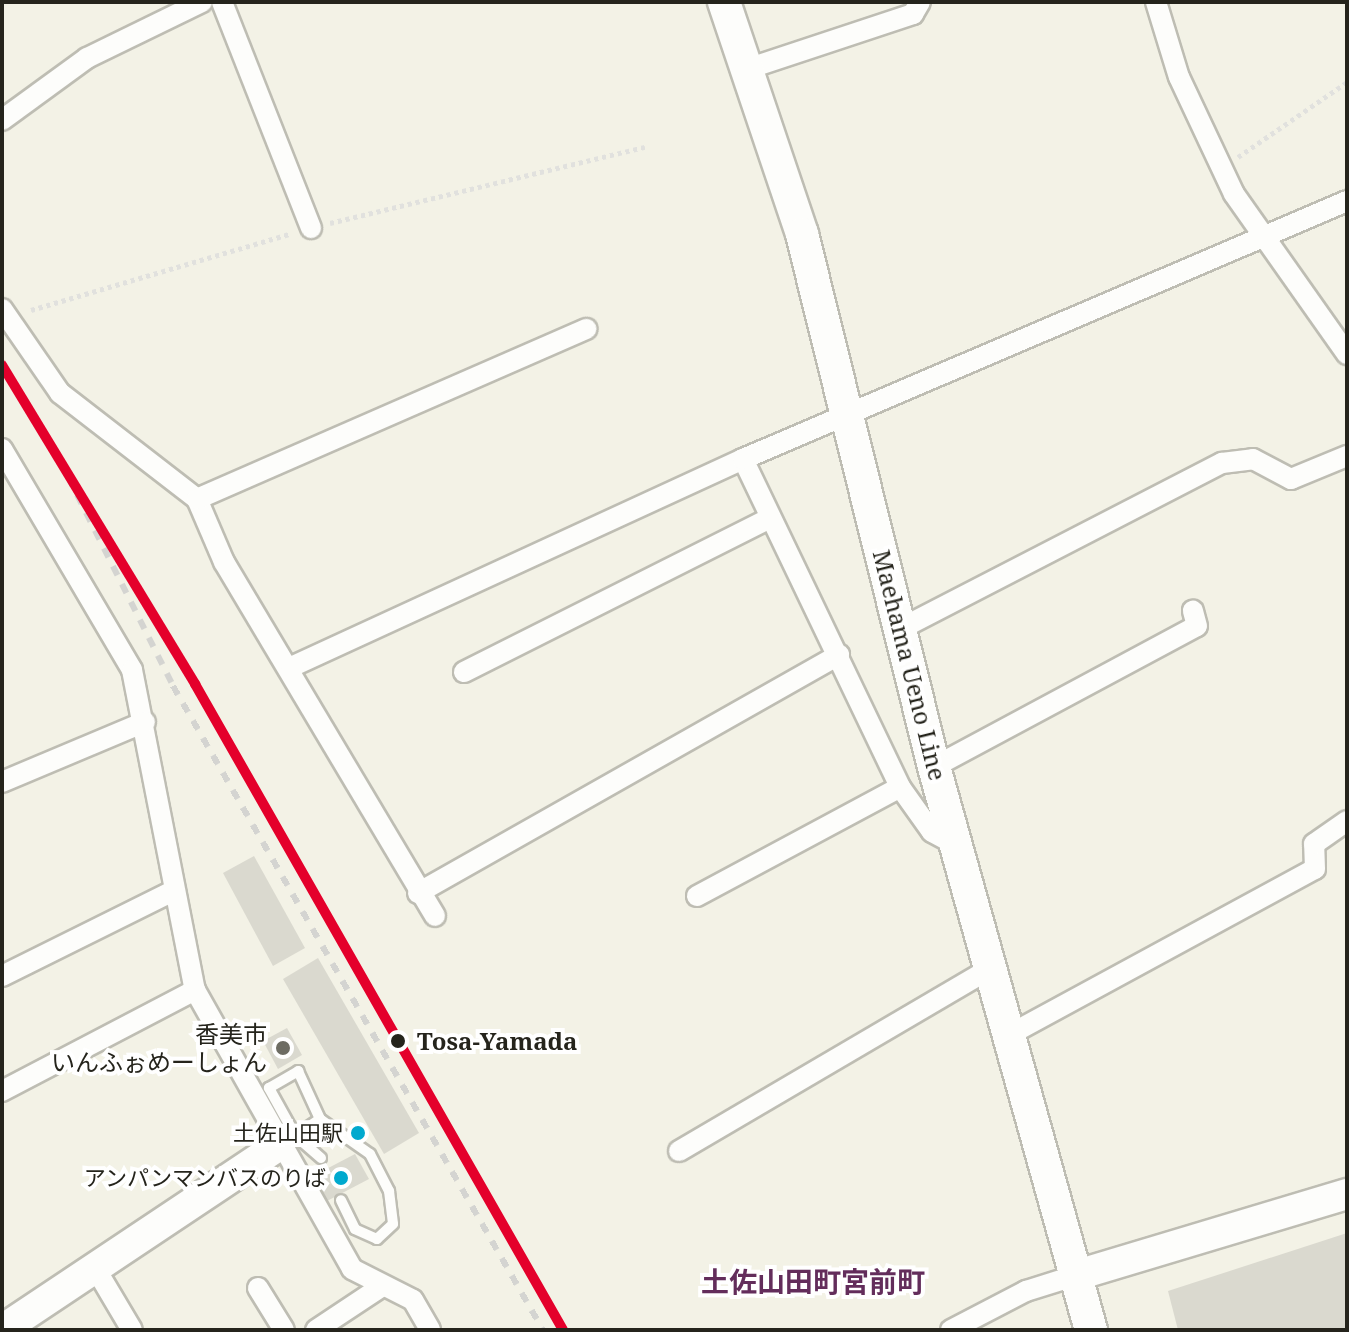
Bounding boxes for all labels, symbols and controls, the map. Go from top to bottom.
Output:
street label: Maehama Ueno Line [867,547,953,783]
place label: 香美市 いんふぉめーしょん [51,1020,267,1076]
place label: Tosa-Yamada [417,1027,578,1055]
marker: Tosa-Yamada [386,1029,410,1053]
marker: 香美市 いんふぉめーしょん [274,1039,292,1057]
place label: 土佐山田駅 [233,1120,343,1146]
marker: 土佐山田駅 [350,1125,366,1141]
place label: アンパンマンバスのりば [84,1165,326,1191]
marker: アンパンマンバスのりば [333,1170,349,1186]
district label: 土佐山田町宮前町 [701,1264,925,1298]

